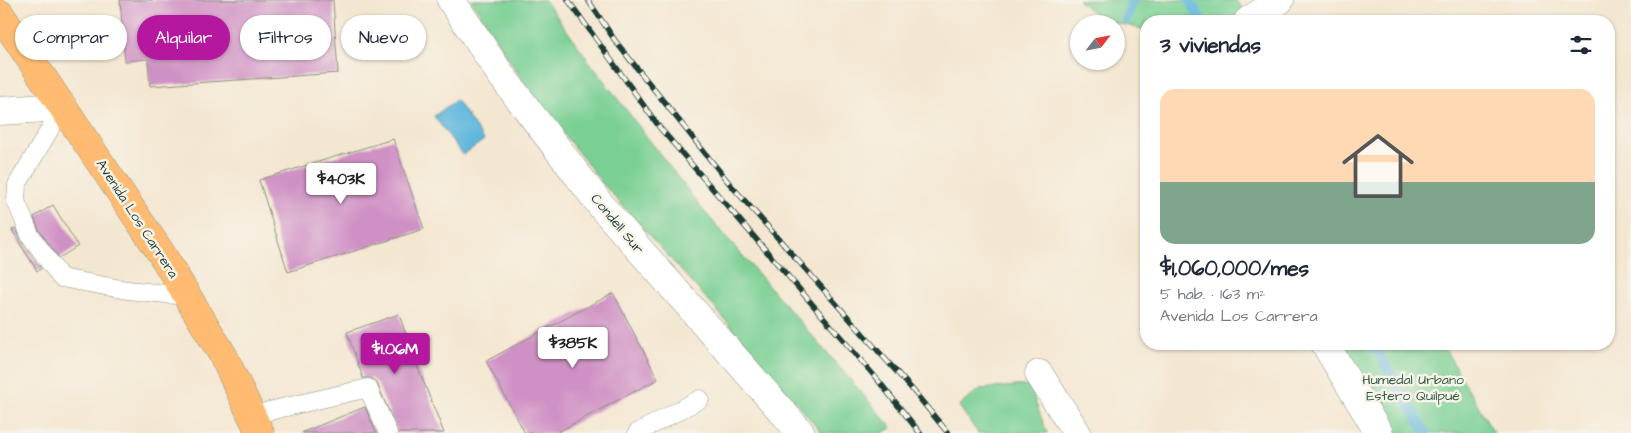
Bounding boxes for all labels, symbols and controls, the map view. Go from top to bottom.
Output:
chip: Comprar [15,15,127,60]
chip: Alquilar [137,15,230,60]
chip: Filtros [240,15,331,60]
chip: Nuevo [341,15,426,60]
north arrow [1070,15,1125,70]
map controls [1070,15,1125,70]
text: 3 viviendas [1160,31,1261,60]
icon: filters [1567,31,1595,59]
icon: home [1333,121,1423,211]
street label: Avenida Los Carrera [91,156,183,282]
pin: $403K [306,162,376,205]
text: $403K [317,168,365,190]
street label: Condell Sur [586,189,648,259]
text: $1,060,000/mes [1160,254,1309,283]
text: 5 hab. · 163 m² [1160,283,1265,305]
text: Avenida Los Carrera [1160,305,1318,327]
pin: $385K [538,326,608,369]
pin: $1.06M [354,332,436,375]
text: $385K [549,332,597,354]
text: $1.06M [372,338,418,360]
park label: Humedal Urbano Estero Quilpué [1362,370,1464,406]

